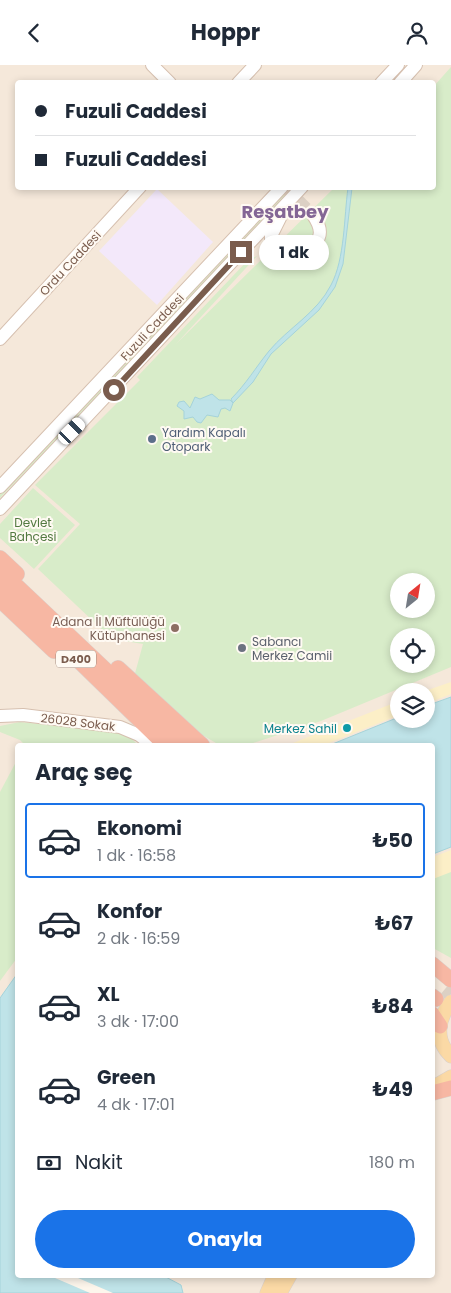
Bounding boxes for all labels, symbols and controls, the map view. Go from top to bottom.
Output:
text: Hoppr [191,17,260,48]
icon: back [20,19,48,47]
icon: person [403,19,431,47]
text: Fuzuli Caddesi [65,98,207,125]
text: Fuzuli Caddesi [65,146,207,173]
district label: Reşatbey [241,199,329,224]
street label: Ordu Caddesi [35,227,105,299]
callout: 1 dk [258,235,328,269]
route end [230,241,252,263]
text: 1 dk [279,241,309,264]
street label: Fuzuli Caddesi [116,290,188,364]
route start [103,379,125,401]
car [56,415,87,447]
place label: Yardım Kapalı Otopark [162,424,246,455]
marker: Yardım Kapalı Otopark [146,433,158,445]
park label: Devlet Bahçesi [9,514,57,545]
north arrow [390,573,435,617]
map controls [390,573,435,728]
place label: Adana İl Müftülüğü Kütüphanesi [52,613,165,644]
marker: Adana İl Müftülüğü Kütüphanesi [169,622,181,634]
button: locate [390,628,435,673]
place label: Sabancı Merkez Camii [252,633,332,664]
marker: Sabancı Merkez Camii [236,642,248,654]
road number: D400 [56,651,96,667]
button: layers [390,683,435,728]
street label: 26028 Sokak [40,709,117,735]
place label: Merkez Sahil [264,720,337,737]
marker: Merkez Sahil [341,722,353,734]
text: Araç seç [35,757,133,788]
text: Ekonomi [97,815,182,842]
icon: car [37,818,82,863]
text: ₺50 [372,827,413,854]
text: 1 dk · 16:58 [97,844,176,867]
text: Konfor [97,898,162,925]
icon: car [37,901,82,946]
text: ₺67 [375,910,413,937]
text: 2 dk · 16:59 [97,927,180,950]
text: XL [97,981,120,1008]
icon: car [37,984,82,1029]
text: ₺84 [372,993,413,1020]
text: 3 dk · 17:00 [97,1010,179,1033]
text: Green [97,1064,156,1091]
icon: car [37,1067,82,1112]
text: ₺49 [373,1076,413,1103]
text: 4 dk · 17:01 [97,1093,175,1116]
icon: cash [35,1149,63,1177]
text: Nakit [75,1149,123,1176]
text: 180 m [369,1151,415,1174]
button: Onayla [35,1210,415,1268]

